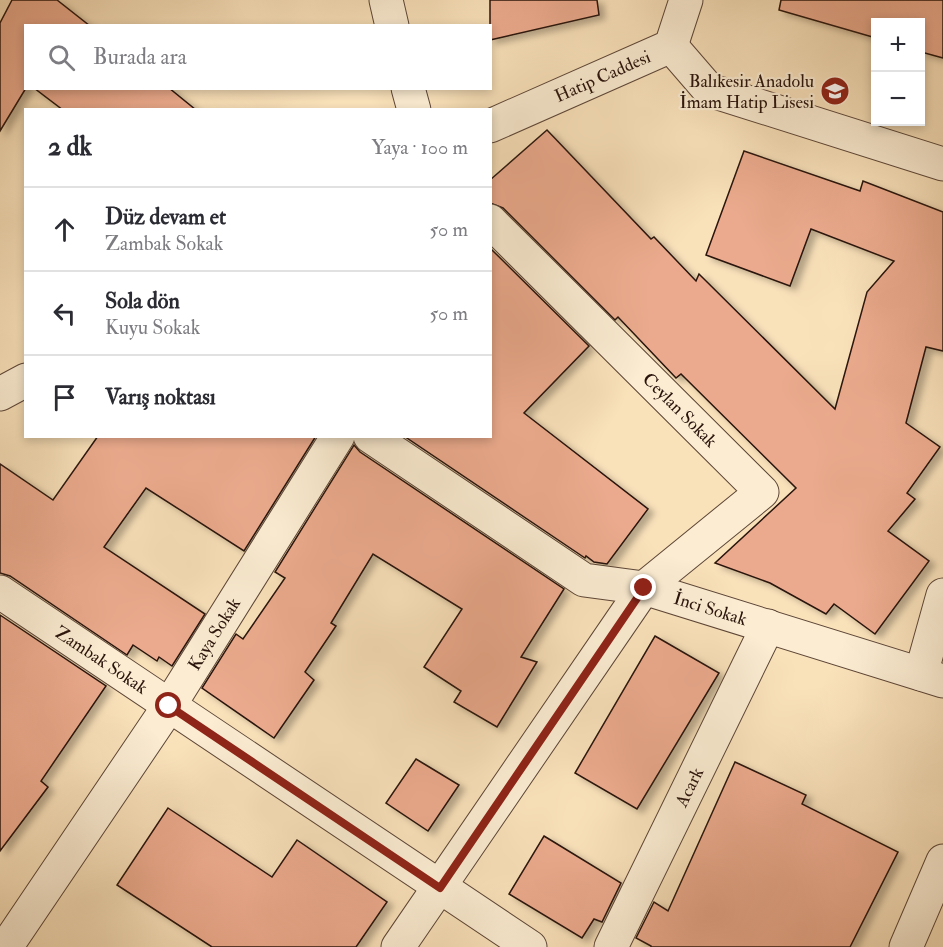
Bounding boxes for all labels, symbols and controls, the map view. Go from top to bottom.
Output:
map controls [871,18,925,126]
button: + [871,18,925,72]
search box [24,24,492,90]
icon: search [45,41,78,74]
text: Burada ara [93,43,187,71]
street label: Hatip Caddesi [551,45,654,108]
place label: Balıkesir Anadolu İmam Hatip Lisesi [679,70,814,114]
button: − [871,72,925,126]
school or university icon: Balıkesir Anadolu İmam Hatip Lisesi [819,75,851,107]
text: 2 dk [48,131,92,163]
text: Yaya · 100 m [371,135,468,160]
text: Düz devam et [105,203,226,231]
icon: ahead [48,213,81,246]
text: 50 m [429,217,468,242]
text: Zambak Sokak [105,231,223,256]
text: Sola dön [105,287,180,315]
icon: left [48,297,81,330]
text: 50 m [429,301,468,326]
text: Kuyu Sokak [105,315,200,340]
street label: Ceylan Sokak [637,368,722,453]
icon: arrive [48,381,81,414]
text: Varış noktası [105,383,216,411]
route end [630,574,656,600]
street label: İnci Sokak [671,587,750,631]
street label: Kaya Sokak [183,593,246,675]
street label: Zambak Sokak [50,621,152,700]
route start [155,692,181,718]
street label: Acark [670,763,709,812]

